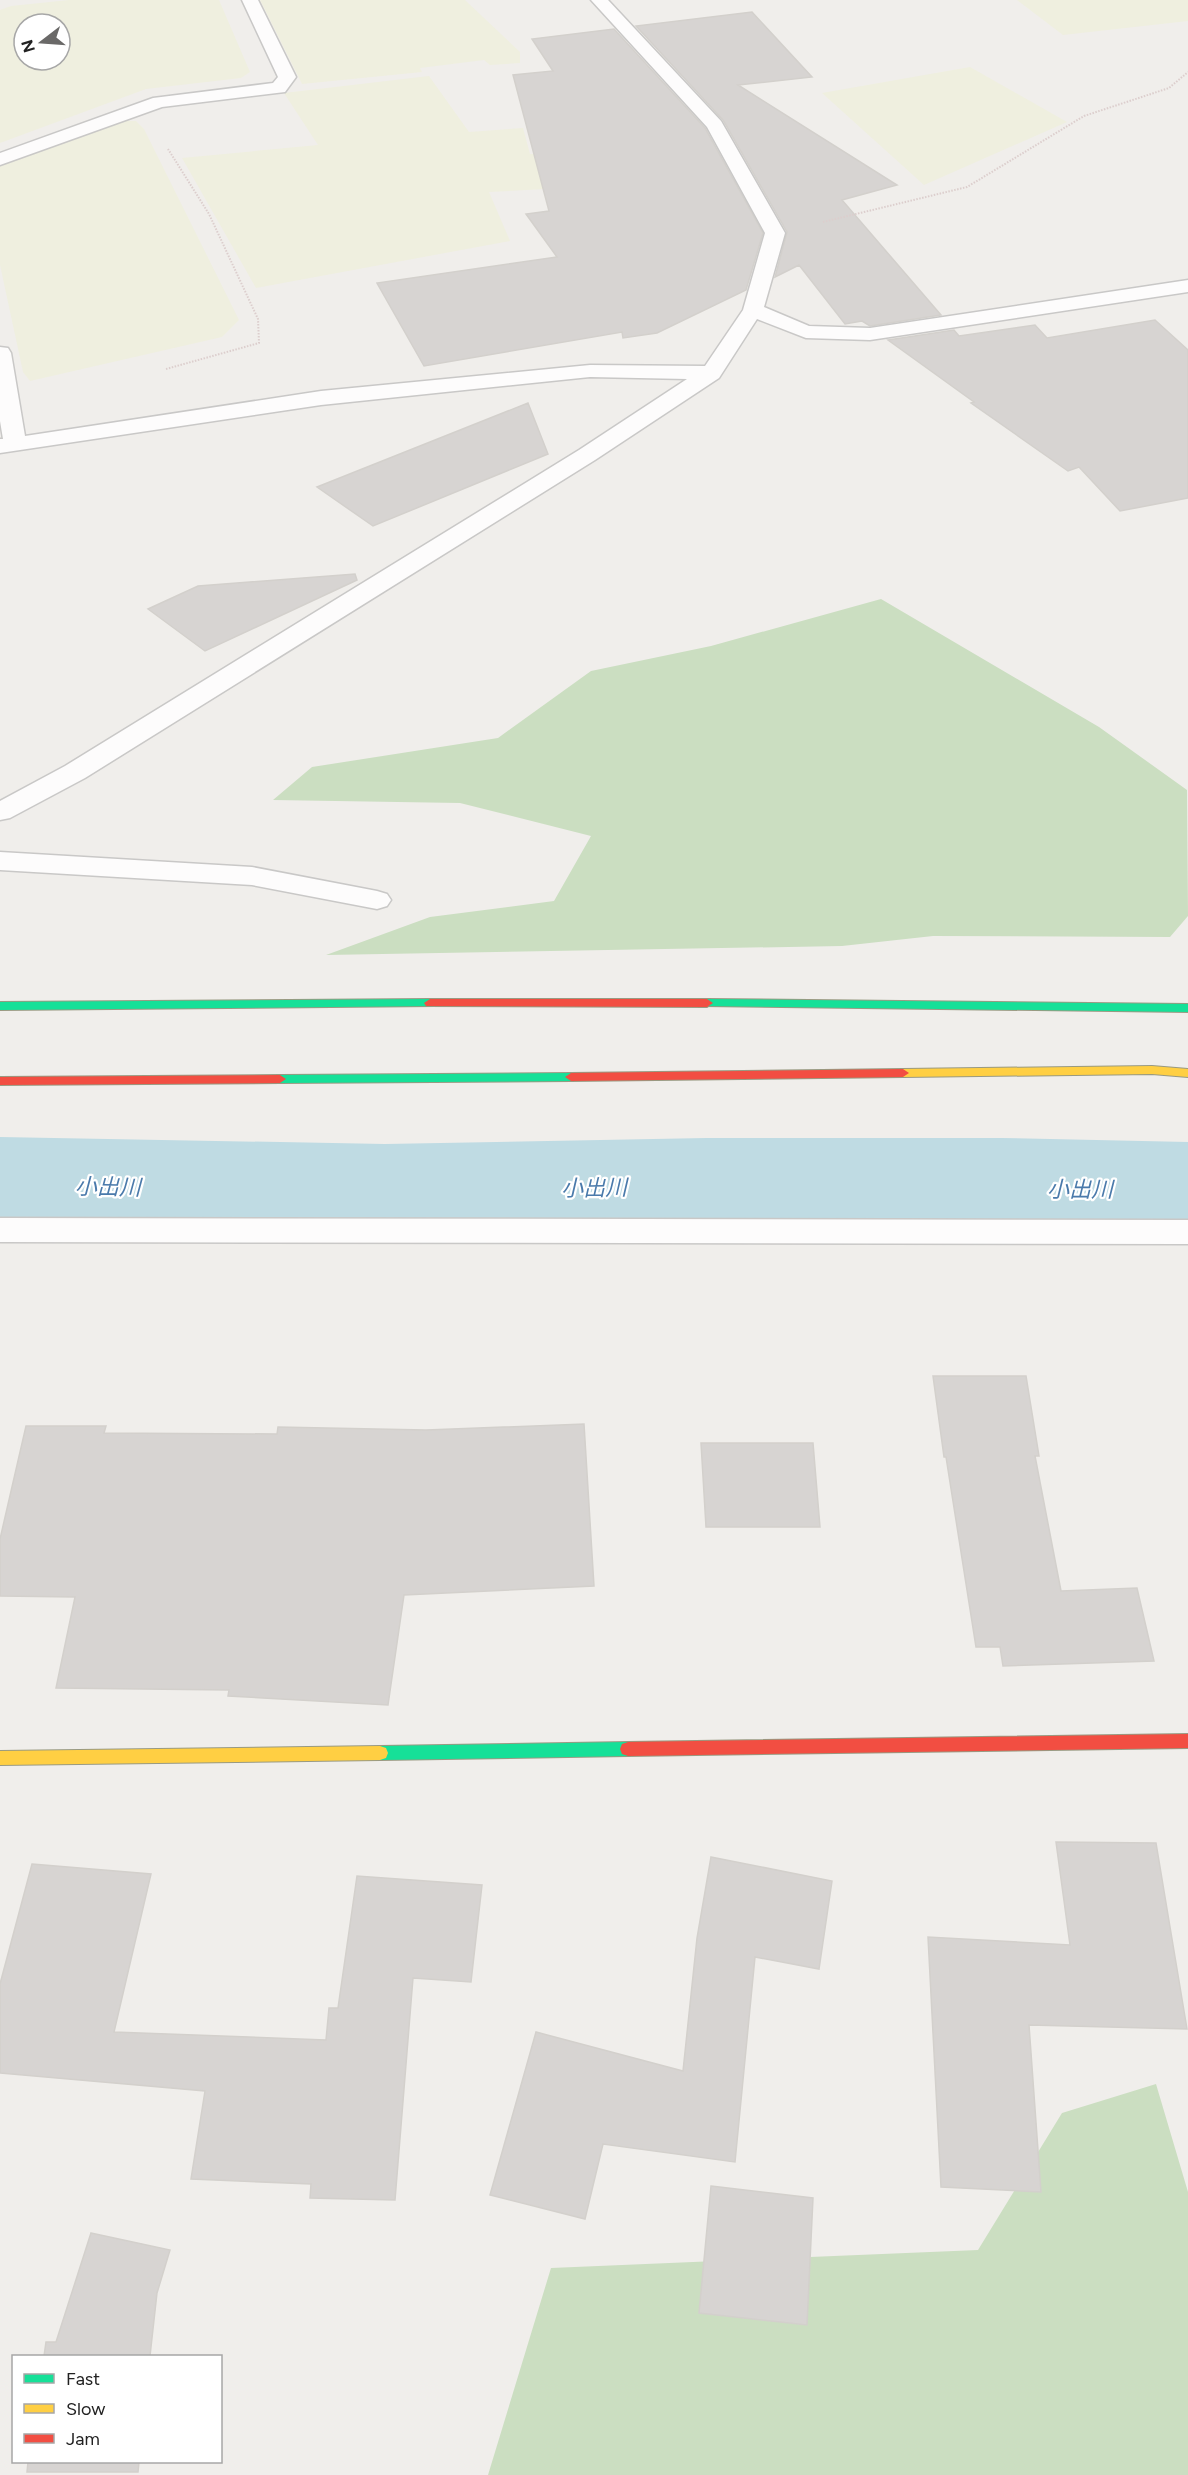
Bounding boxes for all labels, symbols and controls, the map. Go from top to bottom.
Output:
north arrow [12,12,72,72]
text: N [17,38,39,55]
water label: 小出川 [75,1173,143,1201]
water label: 小出川 [561,1174,629,1202]
water label: 小出川 [1047,1176,1115,1203]
legend [12,2355,222,2463]
text: Fast [66,2368,100,2390]
text: Slow [66,2398,105,2420]
text: Jam [66,2428,100,2450]

